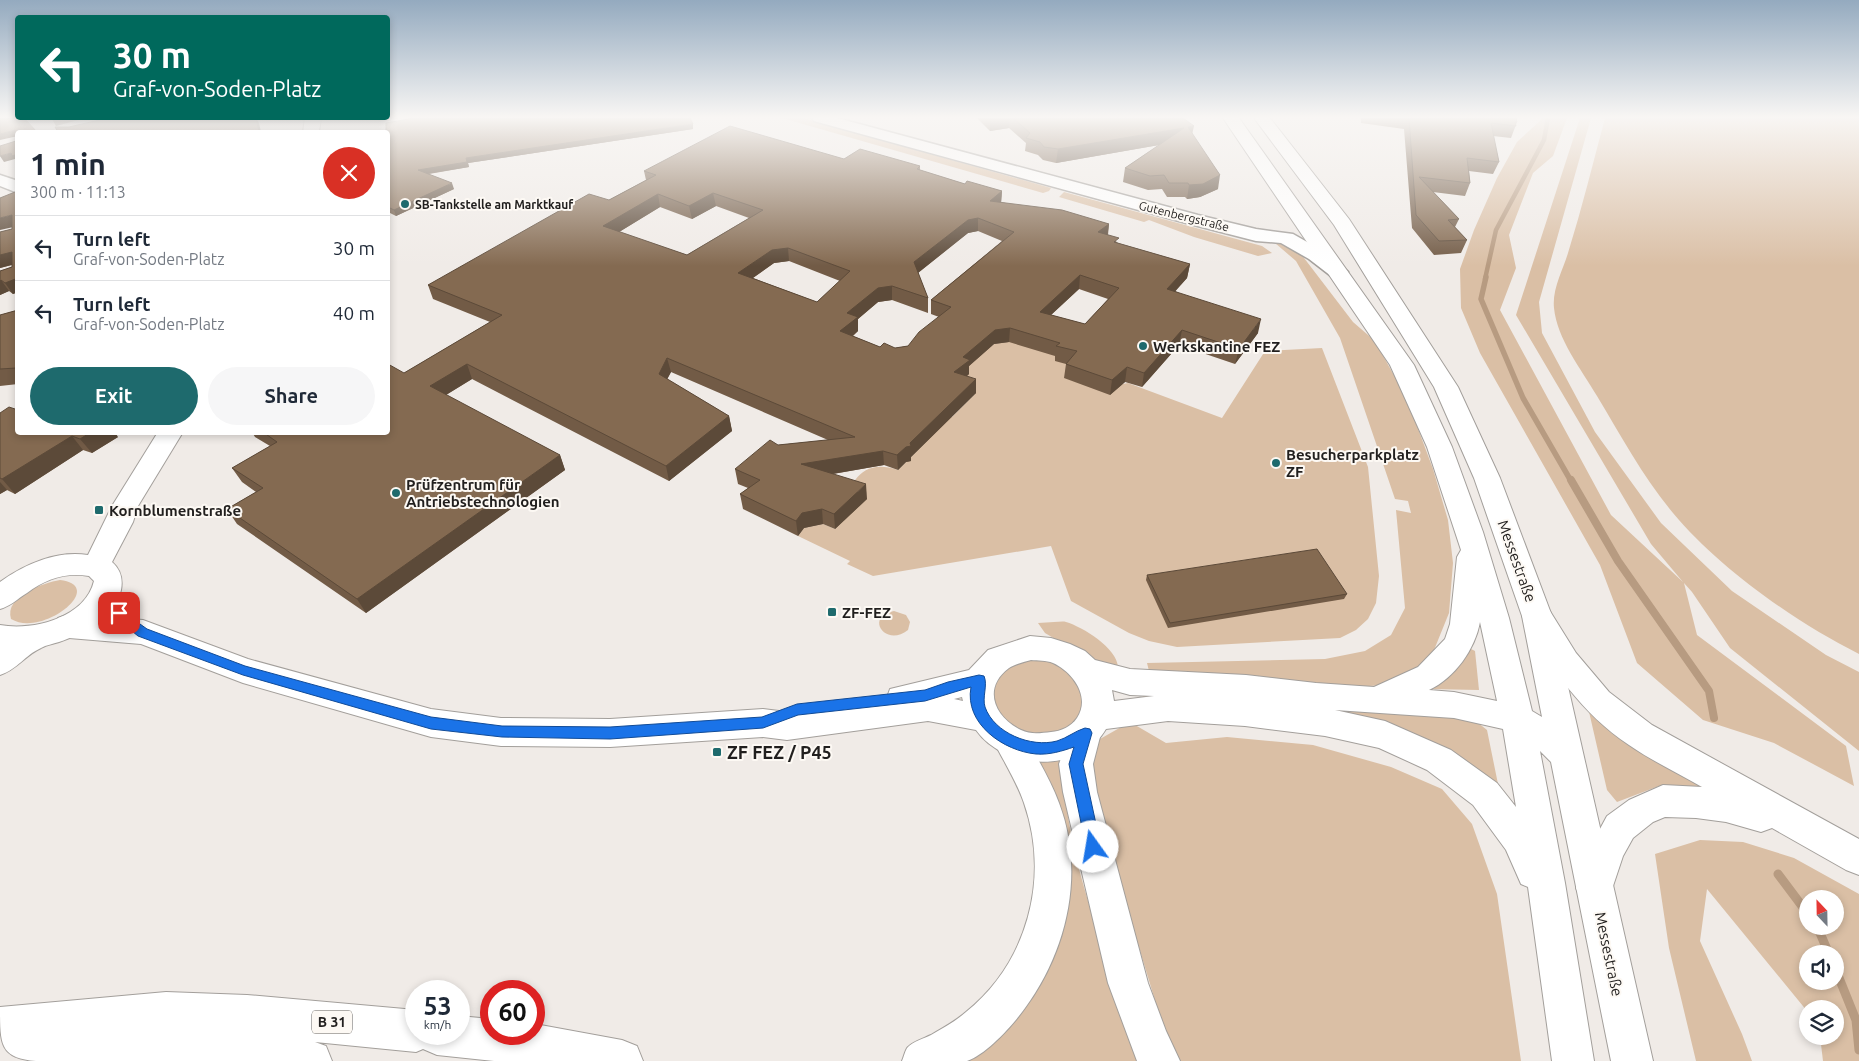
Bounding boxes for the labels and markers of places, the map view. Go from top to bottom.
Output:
marker: SB-Tankstelle am Marktkauf [399,198,411,210]
place label: SB-Tankstelle am Marktkauf [415,198,574,211]
place label: Werkskantine FEZ [1153,338,1280,355]
marker: Werkskantine FEZ [1137,340,1149,352]
place label: Besucherparkplatz ZF [1286,446,1419,480]
marker: Besucherparkplatz ZF [1270,457,1282,469]
place label: Prüfzentrum für Antriebstechnologien [406,476,560,510]
marker: Prüfzentrum für Antriebstechnologien [390,487,402,499]
place label: Kornblumenstraße [109,502,241,519]
marker: Kornblumenstraße [93,504,105,516]
pin [98,592,140,634]
place label: ZF-FEZ [842,604,891,621]
marker: ZF-FEZ [826,606,838,618]
place label: ZF FEZ / P45 [727,742,832,762]
marker: ZF FEZ / P45 [711,746,723,758]

